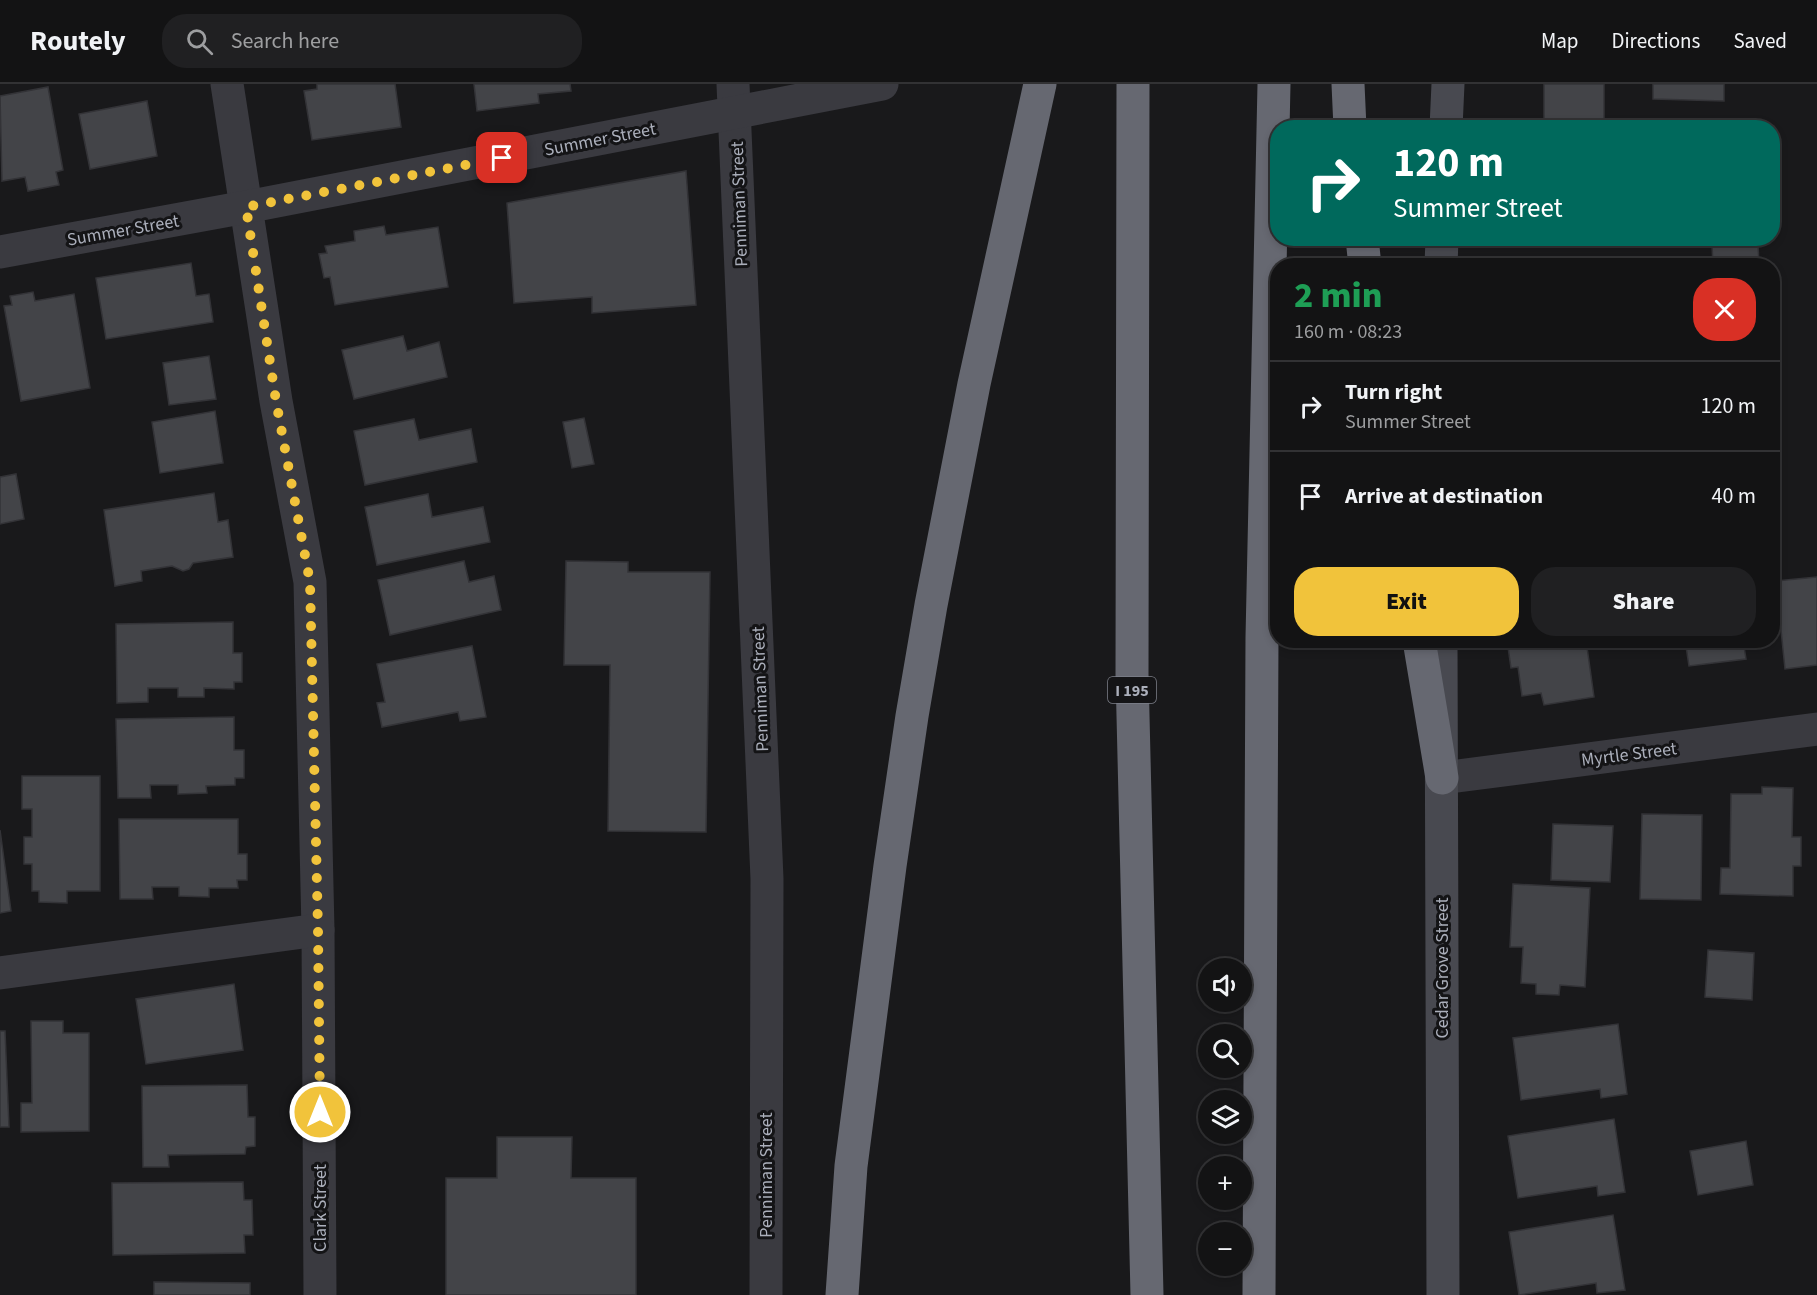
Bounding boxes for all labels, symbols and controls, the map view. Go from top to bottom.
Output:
search box [162,14,582,68]
text: Routely [30,21,126,61]
icon: search [183,25,216,58]
text: Search here [231,25,339,57]
text: Map [1541,26,1579,56]
text: Directions [1612,26,1700,56]
text: Saved [1733,26,1787,56]
street label: Summer Street [542,116,658,163]
pin [476,132,527,183]
text: 120 m [1393,133,1504,193]
icon: arrive [485,141,518,174]
street label: Penniman Street [725,141,754,267]
icon: right [1294,144,1372,222]
text: Summer Street [1393,189,1563,228]
street label: Summer Street [65,208,181,253]
text: 2 min [1294,270,1382,321]
button: close [1693,278,1756,341]
text: 160 m · 08:23 [1294,318,1402,346]
text: Turn right [1345,376,1442,408]
icon: right [1294,390,1327,423]
text: 120 m [1701,390,1756,422]
text: Summer Street [1345,408,1471,436]
icon: arrive [1294,480,1327,513]
text: Arrive at destination [1345,480,1543,512]
text: 40 m [1711,480,1756,512]
button: Exit [1294,567,1519,636]
button: Share [1531,567,1756,636]
street label: Penniman Street [746,626,775,752]
road number: I 195 [1108,677,1156,703]
street label: Myrtle Street [1580,736,1678,773]
street label: Cedar Grove Street [1430,898,1455,1038]
map controls [1198,958,1252,1276]
button: sound [1198,958,1252,1012]
button: search [1198,1024,1252,1078]
position arrow [288,1080,352,1144]
button: layers [1198,1090,1252,1144]
street label: Penniman Street [754,1112,779,1238]
button: + [1198,1156,1252,1210]
street label: Clark Street [308,1164,333,1252]
button: − [1198,1222,1252,1276]

